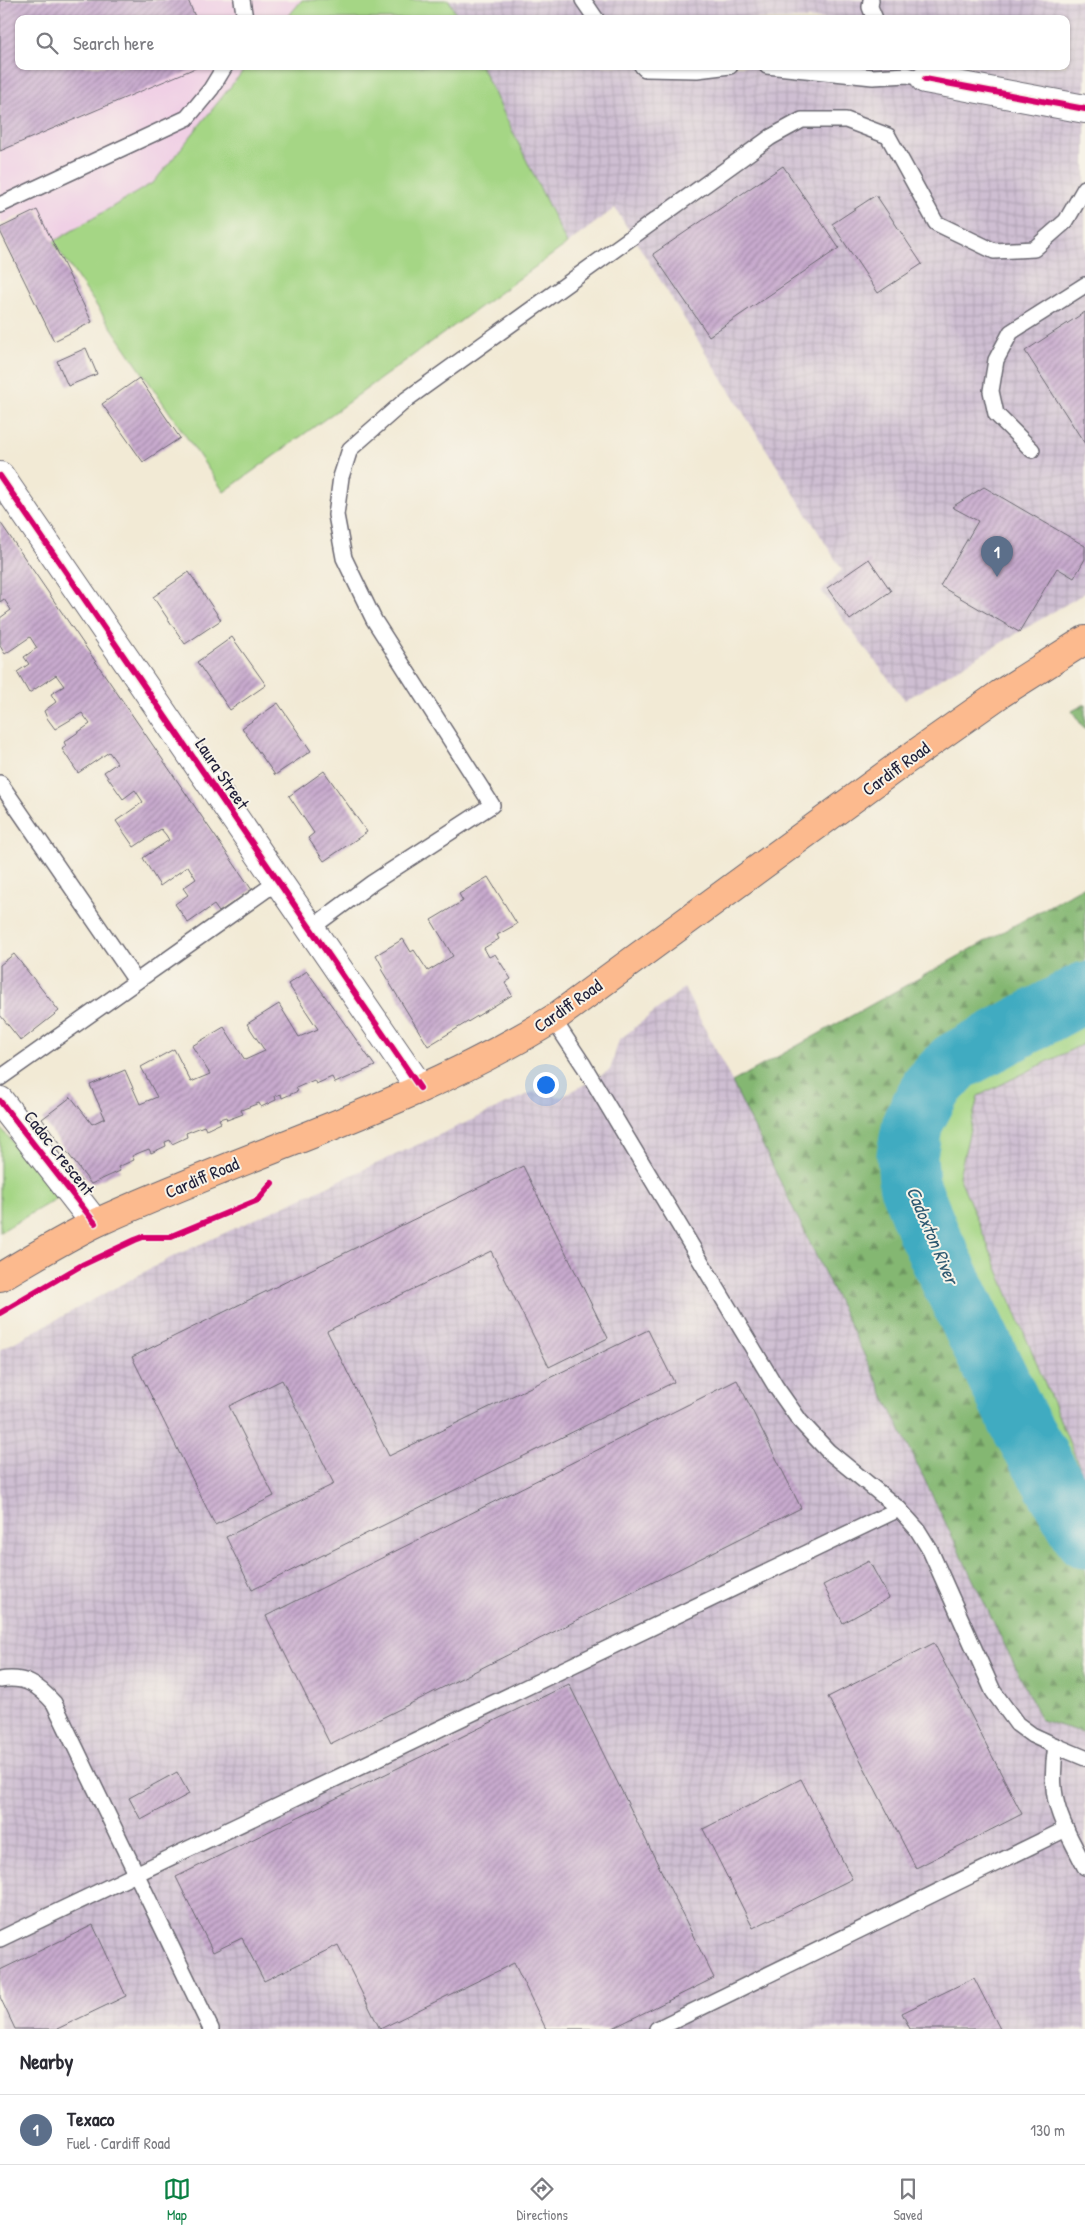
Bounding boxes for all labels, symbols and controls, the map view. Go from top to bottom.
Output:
search box [15,15,1070,70]
icon: search [33,29,61,57]
text: Search here [73,30,154,56]
pin: 1 [981,536,1013,577]
street label: Laura Street [189,733,256,815]
street label: Cardiff Road [857,736,935,802]
street label: Cardiff Road [529,973,607,1038]
your location [533,1072,559,1098]
street label: Cadoc Crescent [18,1105,101,1201]
street label: Cardiff Road [161,1151,243,1204]
water label: Cadoxton River [901,1182,966,1290]
text: Nearby [20,2047,73,2076]
text: Texaco [67,2106,114,2132]
text: 1 [33,2119,39,2141]
text: 130 m [1030,2119,1065,2141]
text: Fuel · Cardiff Road [67,2132,170,2154]
tab: Map [163,2175,191,2224]
tab: Directions [516,2175,568,2224]
tab: Saved [894,2175,922,2224]

